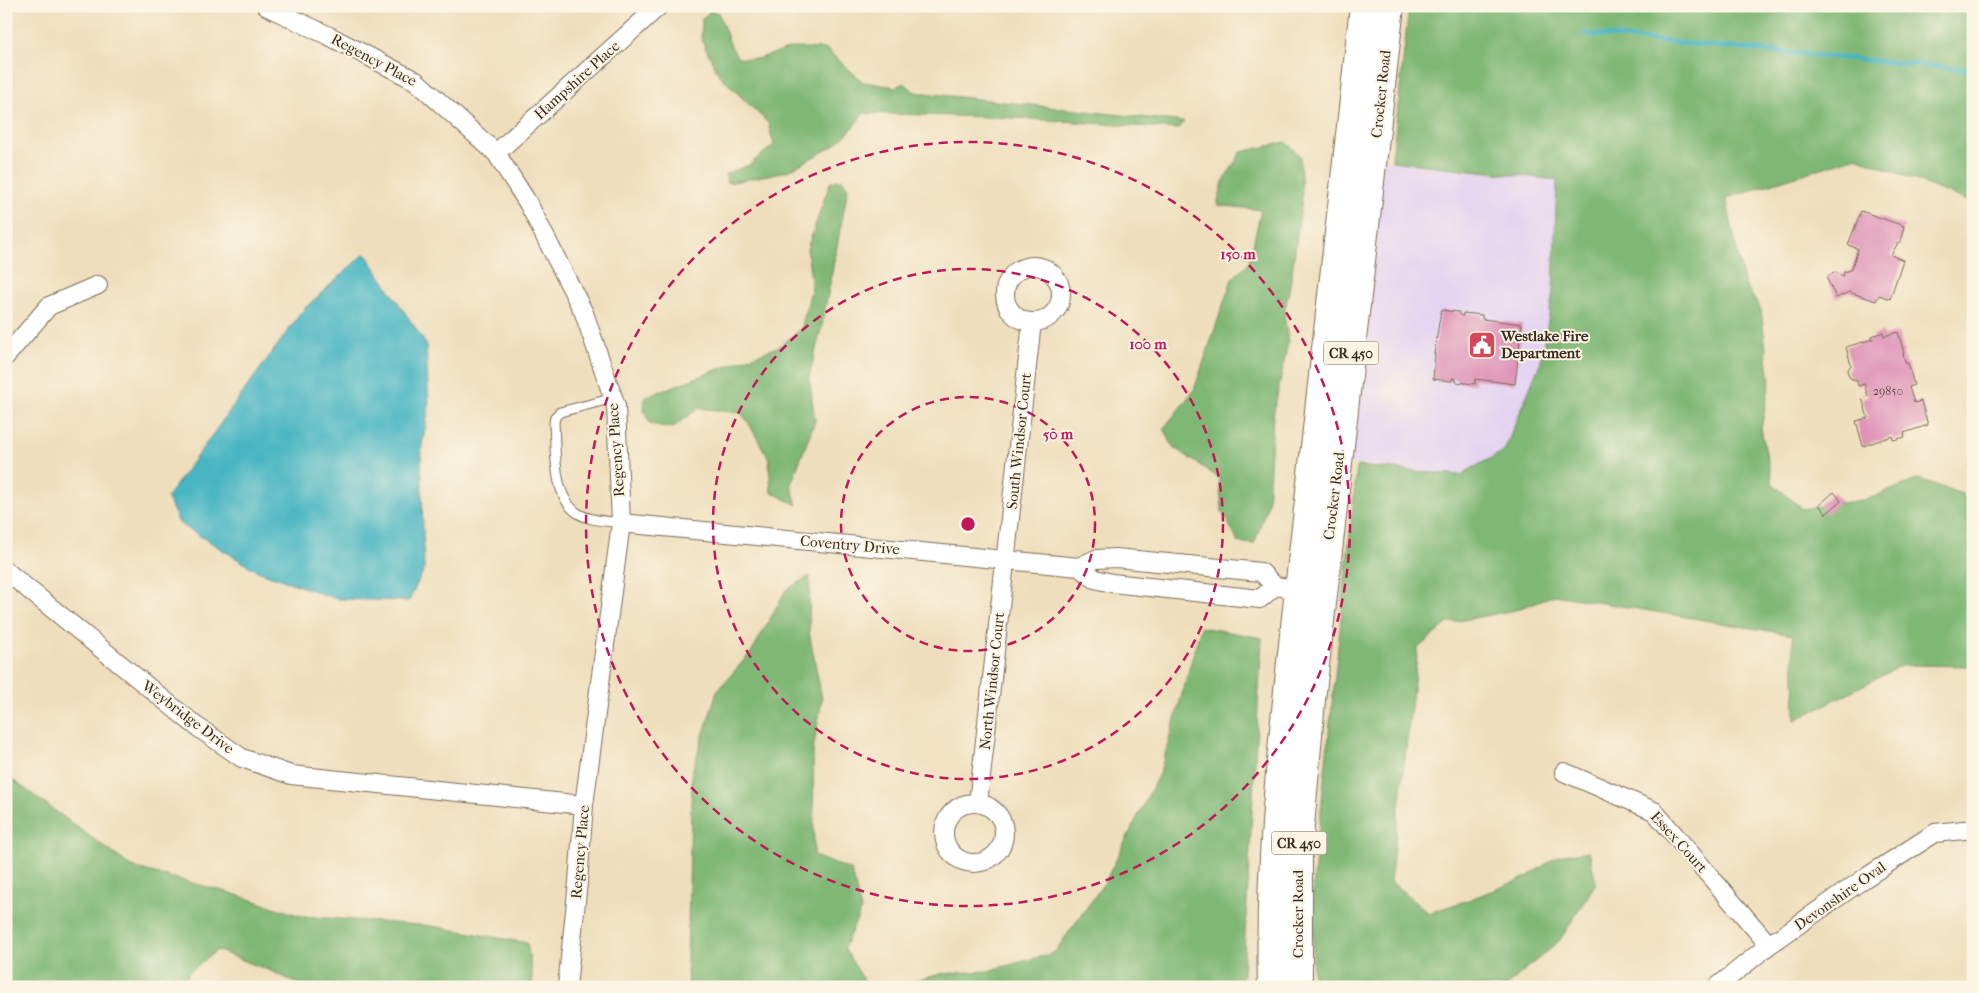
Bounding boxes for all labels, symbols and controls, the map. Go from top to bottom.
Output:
street label: Regency Place [328,30,420,90]
street label: Hampshire Place [531,37,624,123]
street label: Crocker Road [1367,48,1395,139]
text: 150 m [1220,245,1256,263]
place label: Westlake Fire Department [1500,327,1589,362]
public building icon: Westlake Fire Department [1467,330,1497,360]
text: 100 m [1129,335,1167,353]
road number: CR 450 [1324,342,1378,364]
street label: South Windsor Court [1003,371,1035,510]
house number: 29850 [1873,384,1903,398]
street label: Regency Place [604,402,628,498]
text: 50 m [1043,425,1074,443]
street label: Crocker Road [1320,450,1348,541]
centre of rings [959,515,977,533]
street label: Coventry Drive [799,532,901,558]
street label: North Windsor Court [976,611,1008,751]
street label: Weybridge Drive [138,676,238,758]
street label: Regency Place [567,804,593,900]
street label: Essex Court [1647,808,1712,877]
road number: CR 450 [1272,831,1326,854]
street label: Devonshire Oval [1791,858,1889,934]
street label: Crocker Road [1289,869,1307,958]

